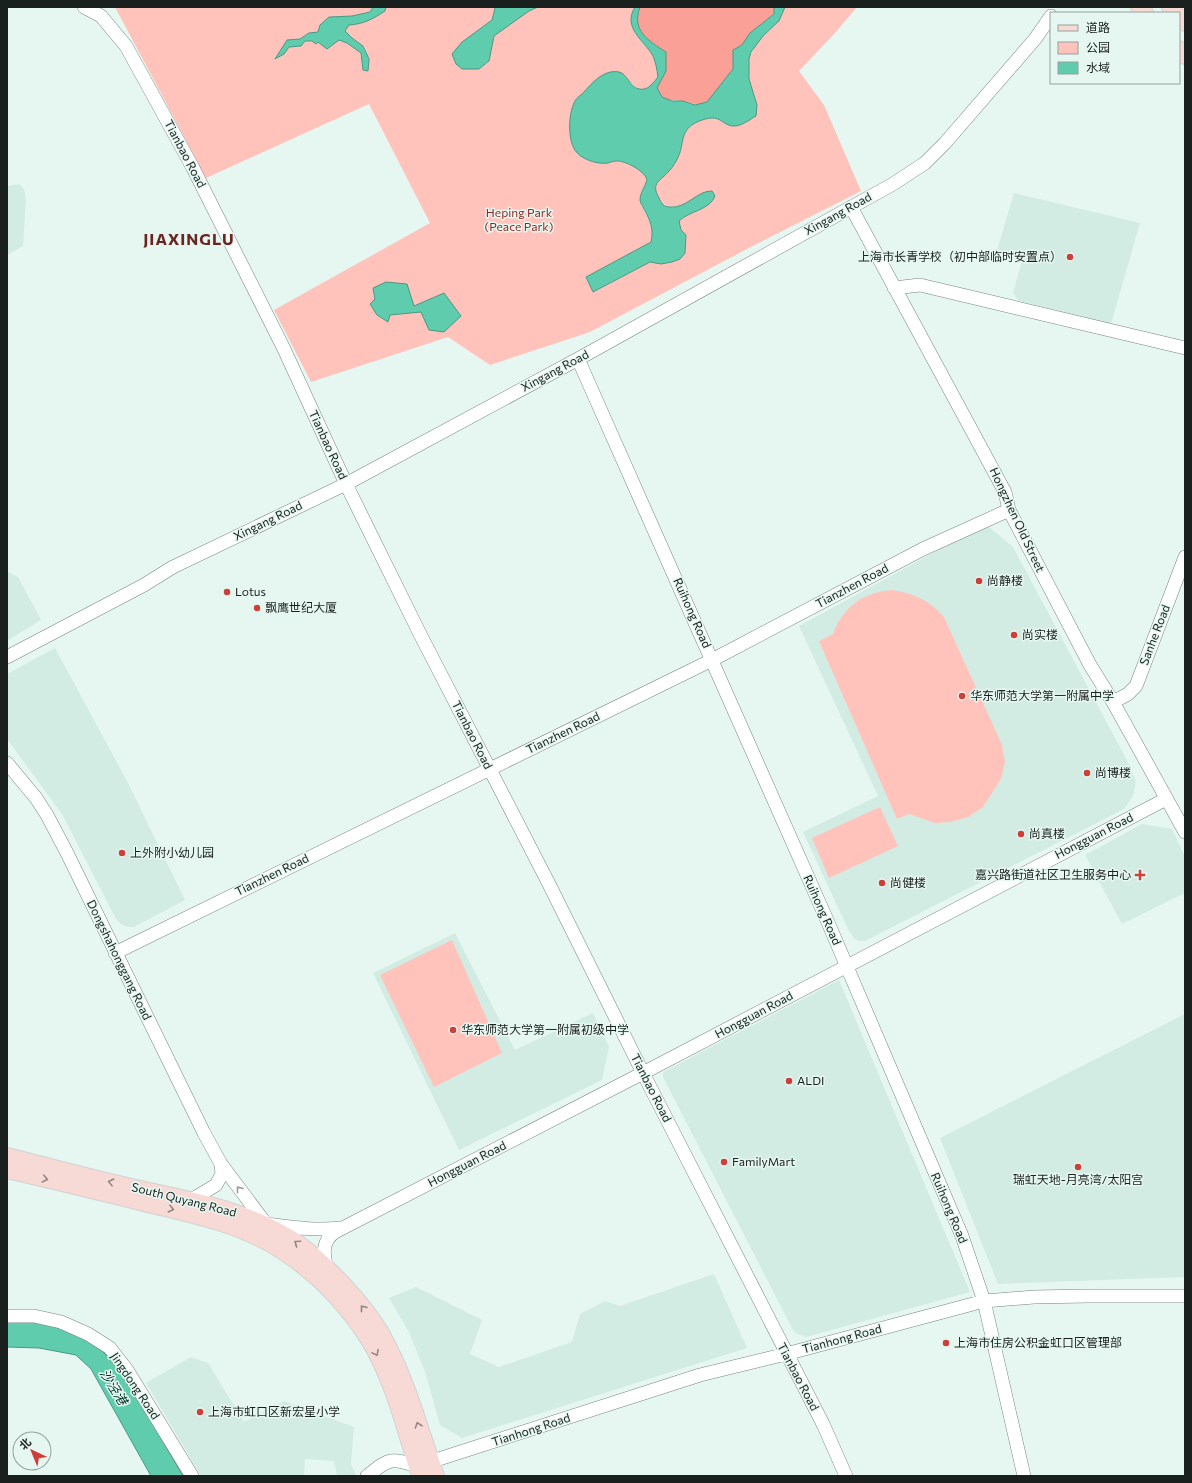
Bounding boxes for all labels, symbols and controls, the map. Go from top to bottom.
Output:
legend [1050,12,1180,84]
text: 道路 [1086,20,1110,34]
text: 公园 [1086,40,1110,54]
text: 水域 [1086,60,1110,74]
street label: Tianbao Road [162,117,210,190]
street label: Xingang Road [802,189,874,237]
park label: Heping Park (Peace Park) [485,205,553,233]
district label: JIAXINGLU [143,229,235,248]
place label: 上海市长青学校（初中部临时安置点） [858,249,1062,263]
marker: 上海市长青学校（初中部临时安置点） [1065,252,1075,262]
street label: Xingang Road [518,346,591,394]
street label: Tianbao Road [307,408,351,481]
street label: Hongzhen Old Street [987,465,1048,574]
street label: Xingang Road [231,497,304,543]
street label: Tianzhen Road [813,560,890,610]
place label: 尚静楼 [987,573,1023,587]
street label: Ruihong Road [671,575,715,650]
marker: 尚静楼 [974,576,984,586]
place label: Lotus [235,584,266,598]
marker: Lotus [222,587,232,597]
place label: 飘鹰世纪大厦 [265,600,337,614]
street label: Sanhe Road [1136,602,1172,667]
marker: 飘鹰世纪大厦 [252,603,262,613]
place label: 尚实楼 [1022,627,1058,641]
marker: 尚实楼 [1009,630,1019,640]
place label: 华东师范大学第一附属中学 [970,688,1114,702]
marker: 华东师范大学第一附属中学 [957,691,967,701]
street label: Tianbao Road [450,698,496,771]
street label: Tianzhen Road [523,708,602,756]
place label: 尚博楼 [1095,765,1131,779]
marker: 尚博楼 [1082,768,1092,778]
street label: Hongguan Road [1052,809,1135,861]
place label: 尚真楼 [1029,826,1065,840]
marker: 尚真楼 [1016,829,1026,839]
place label: 上外附小幼儿园 [130,845,214,859]
marker: 上外附小幼儿园 [117,848,127,858]
street label: Tianzhen Road [232,850,311,898]
place label: 嘉兴路街道社区卫生服务中心 [975,867,1131,881]
marker: 嘉兴路街道社区卫生服务中心 [1134,869,1146,881]
street label: Ruihong Road [801,872,845,947]
place label: 尚健楼 [890,875,926,889]
marker: 尚健楼 [877,878,887,888]
street label: Dongshahonggang Road [85,897,155,1022]
street label: Hongguan Road [712,988,795,1041]
place label: 华东师范大学第一附属初级中学 [461,1022,629,1036]
marker: 华东师范大学第一附属初级中学 [448,1025,458,1035]
street label: Tianbao Road [629,1051,675,1124]
place label: ALDI [797,1073,824,1087]
marker: ALDI [784,1076,794,1086]
street label: Hongguan Road [425,1137,508,1189]
place label: FamilyMart [732,1154,795,1168]
marker: FamilyMart [719,1157,729,1167]
marker: 瑞虹天地-月亮湾/太阳宫 [1073,1162,1083,1172]
street label: Ruihong Road [929,1170,971,1245]
place label: 瑞虹天地-月亮湾/太阳宫 [1013,1172,1143,1186]
one-way arrow [42,1175,48,1183]
one-way arrow [108,1178,115,1187]
street label: South Quyang Road [130,1179,238,1219]
one-way arrow [236,1186,243,1193]
one-way arrow [168,1205,175,1213]
one-way arrow [295,1241,302,1248]
one-way arrow [360,1306,367,1313]
street label: Tianhong Road [800,1321,883,1355]
place label: 上海市住房公积金虹口区管理部 [954,1335,1122,1349]
marker: 上海市住房公积金虹口区管理部 [941,1338,951,1348]
street label: Tianbao Road [775,1340,823,1413]
street label: Jingdong Road [107,1349,163,1422]
one-way arrow [371,1349,379,1356]
water label: 沙泾港 [97,1366,132,1409]
place label: 上海市虹口区新宏星小学 [208,1404,340,1418]
marker: 上海市虹口区新宏星小学 [195,1407,205,1417]
street label: Tianhong Road [490,1410,572,1448]
one-way arrow [414,1421,423,1428]
north arrow [12,1431,52,1471]
text: 北 [16,1435,33,1452]

